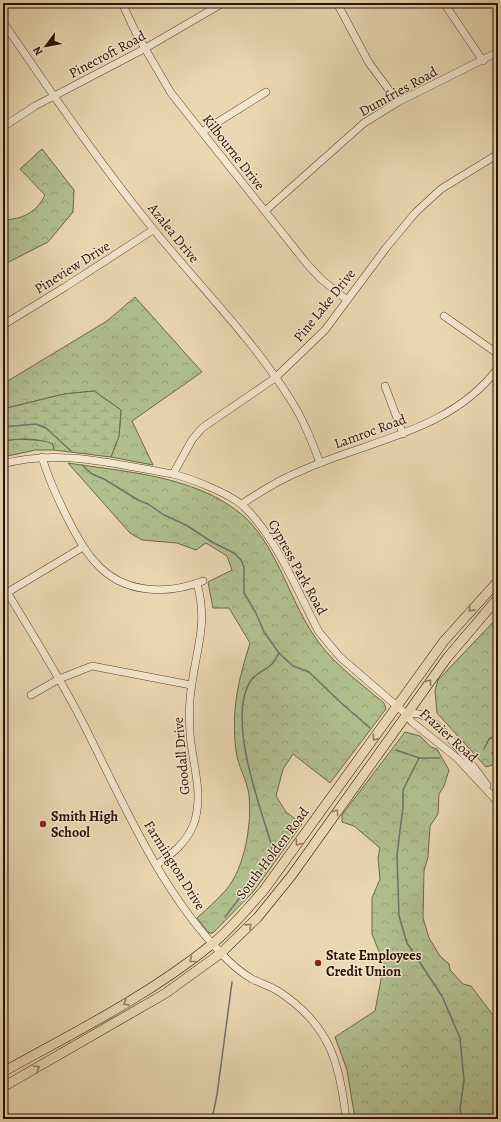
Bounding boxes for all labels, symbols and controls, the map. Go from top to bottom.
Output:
north arrow [26,26,66,66]
street label: Pinecroft Road [65,26,149,83]
text: N [29,44,46,58]
street label: Dumfries Road [356,62,441,121]
street label: Kilbourne Drive [198,110,269,194]
street label: Azalea Drive [143,199,204,267]
street label: Pineview Drive [31,237,114,298]
street label: Pine Lake Drive [289,265,360,346]
street label: Lamroc Road [332,409,409,453]
street label: Cypress Park Road [264,516,332,619]
one-way arrow [469,604,476,612]
one-way arrow [425,679,432,686]
street label: Frazier Road [415,704,482,767]
street label: Goodall Drive [169,716,194,796]
one-way arrow [372,734,379,741]
street label: South Holden Road [232,803,314,903]
place label: Smith High School [51,807,119,842]
one-way arrow [331,809,339,816]
street label: Farmington Drive [139,817,210,914]
marker: Smith High School [38,819,48,829]
one-way arrow [295,839,303,846]
one-way arrow [244,924,252,931]
place label: State Employees Credit Union [326,946,422,981]
one-way arrow [190,955,197,962]
marker: State Employees Credit Union [313,958,323,968]
one-way arrow [122,998,130,1006]
one-way arrow [33,1066,40,1073]

